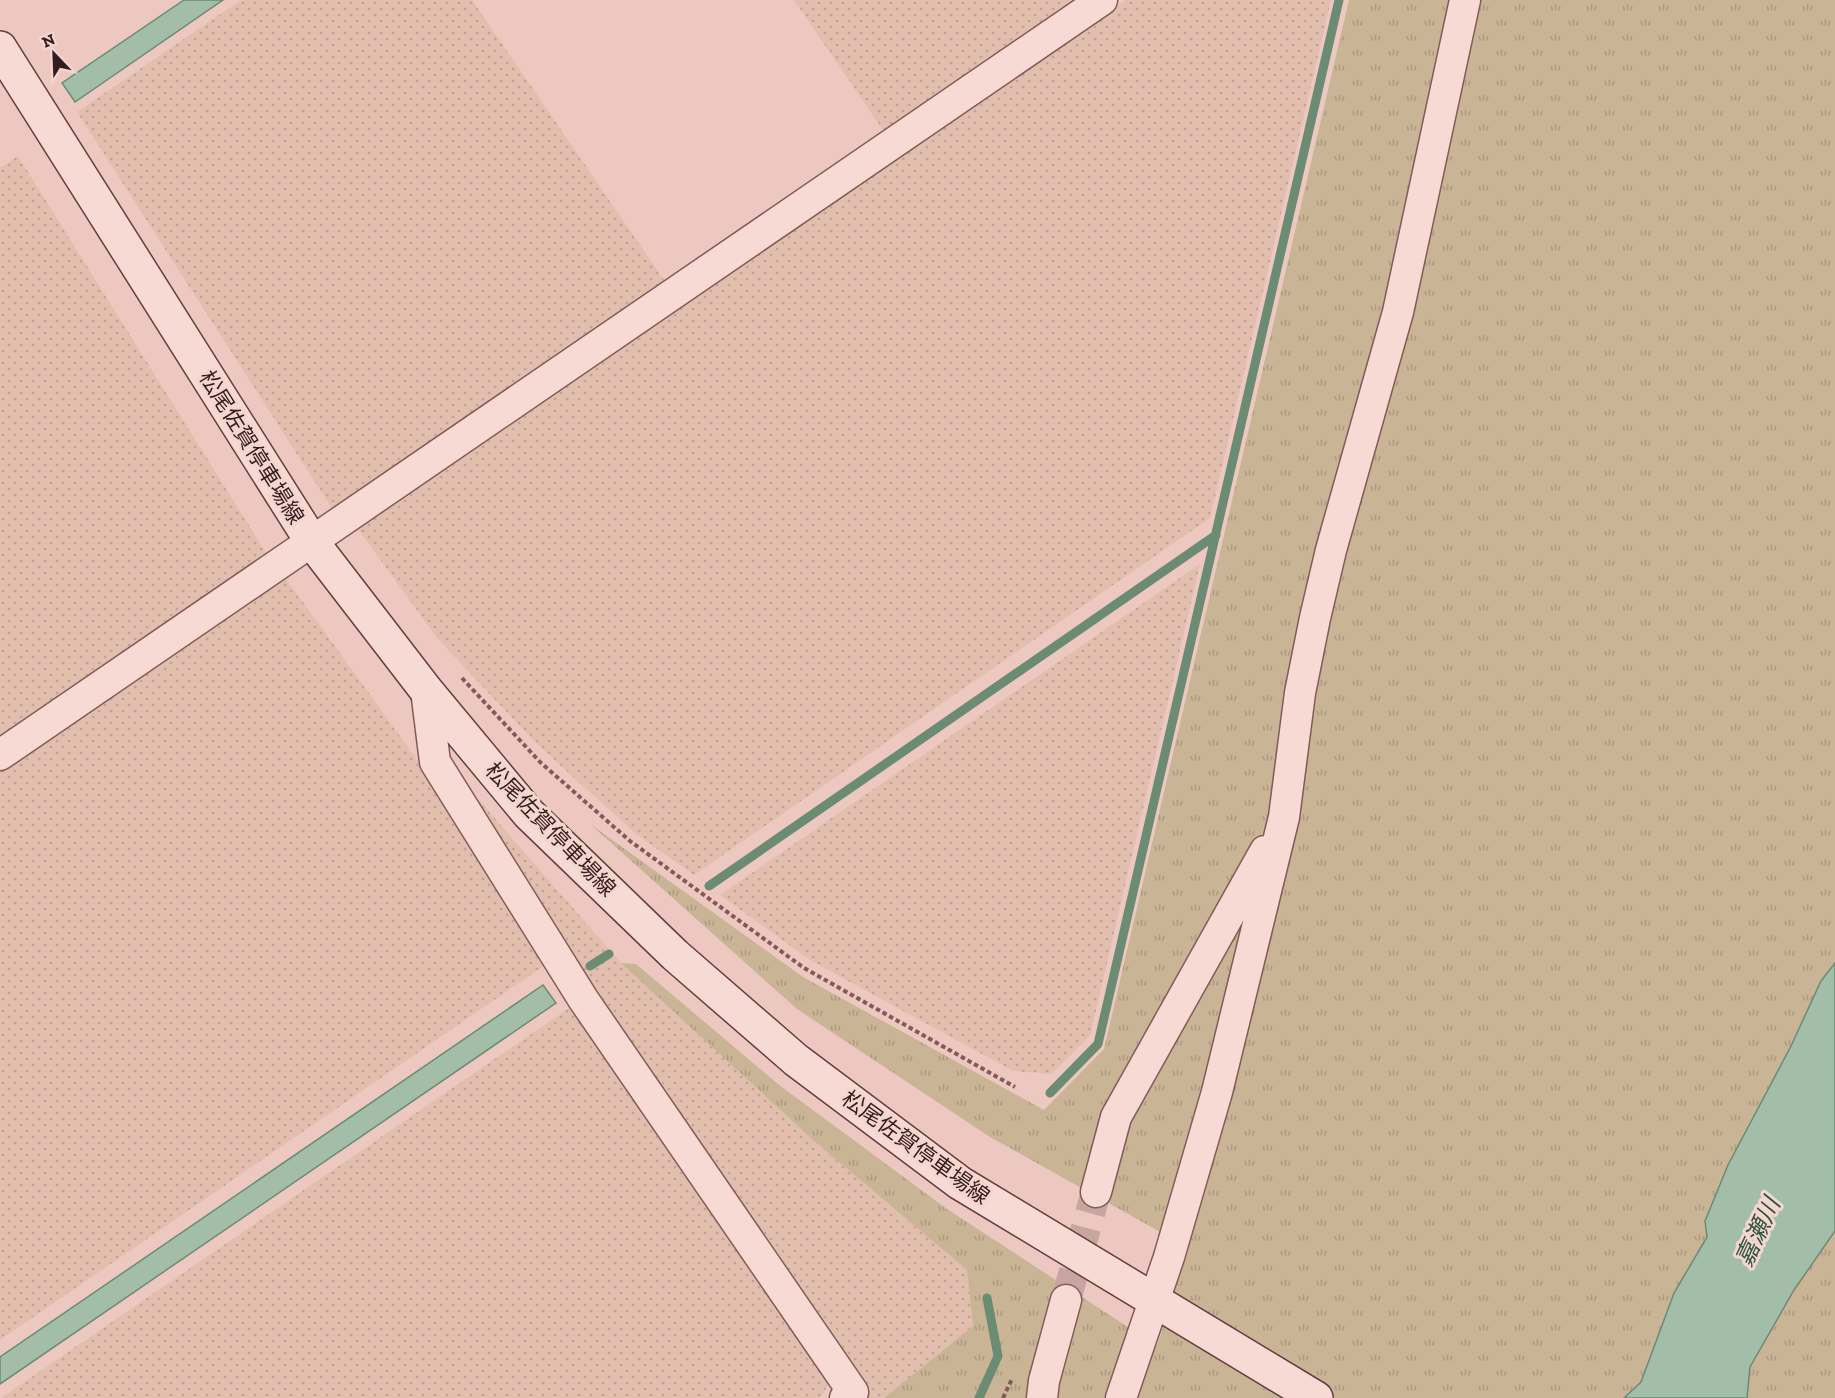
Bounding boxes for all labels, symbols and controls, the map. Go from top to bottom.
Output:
north arrow [24,24,84,84]
text: N [39,30,58,52]
street label: 松尾佐賀停車場線 [193,365,310,529]
street label: 松尾佐賀停車場線 [480,757,621,902]
street label: 松尾佐賀停車場線 [837,1085,995,1210]
water label: 嘉瀬川 [1729,1190,1787,1271]

